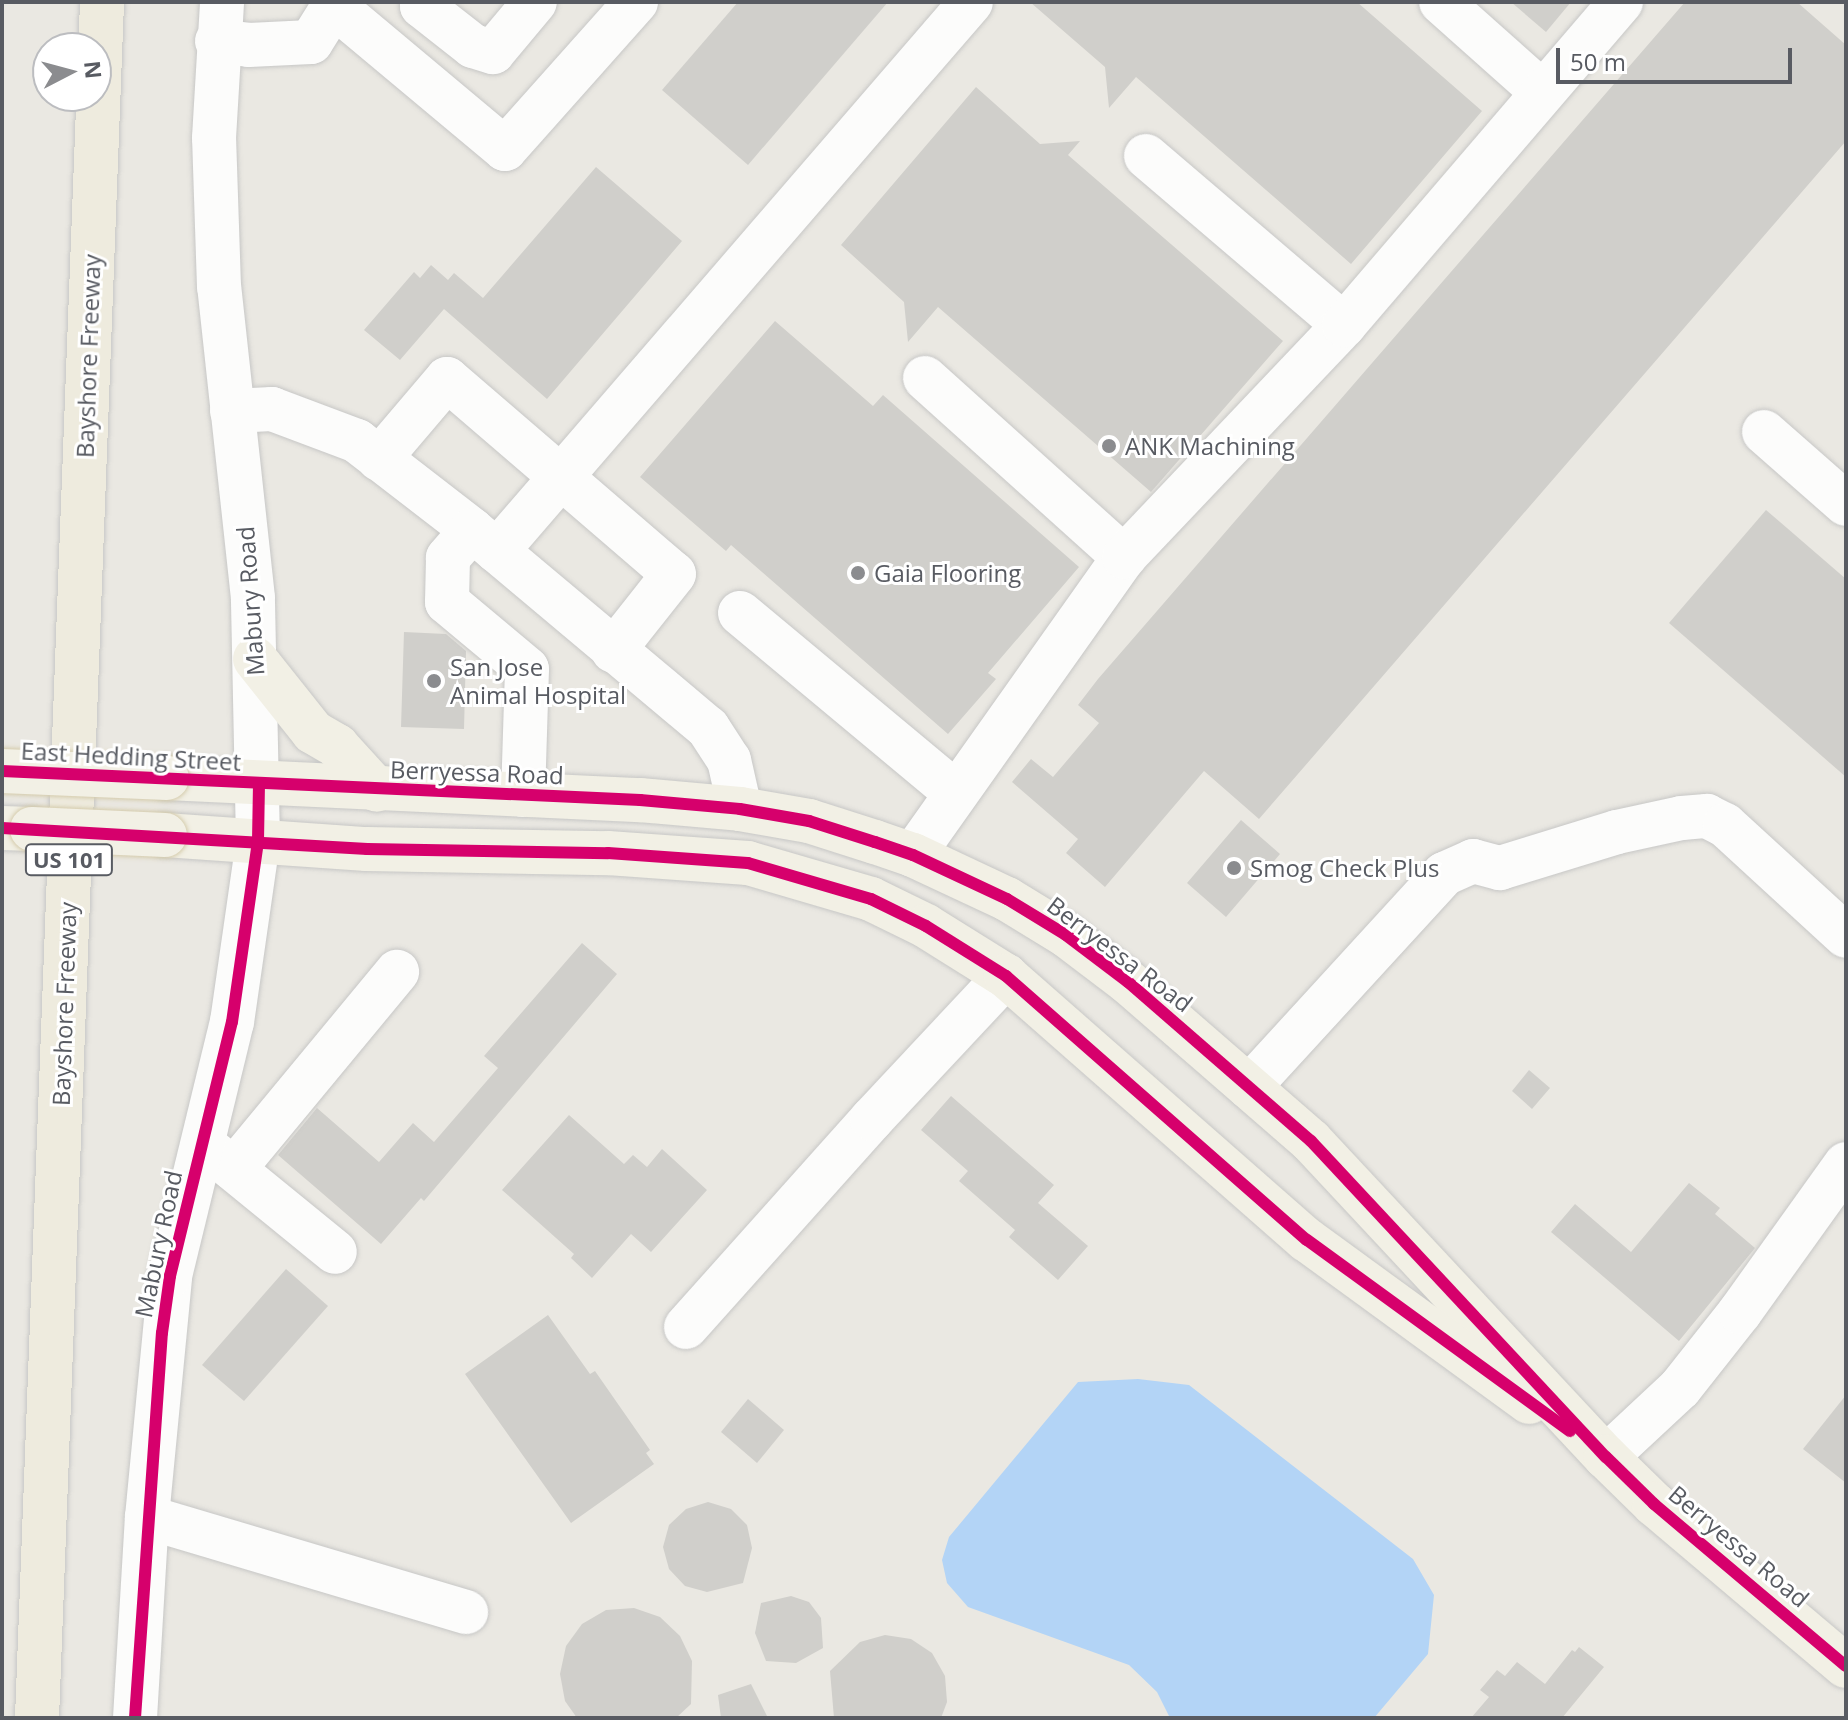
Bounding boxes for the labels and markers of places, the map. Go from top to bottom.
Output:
place label: ANK Machining [1125,432,1295,460]
marker: ANK Machining [1100,437,1118,455]
place label: Gaia Flooring [874,559,1021,587]
marker: Gaia Flooring [849,564,867,582]
place label: San Jose Animal Hospital [450,653,626,709]
marker: San Jose Animal Hospital [425,672,443,690]
place label: Smog Check Plus [1250,854,1439,882]
marker: Smog Check Plus [1225,859,1243,877]

